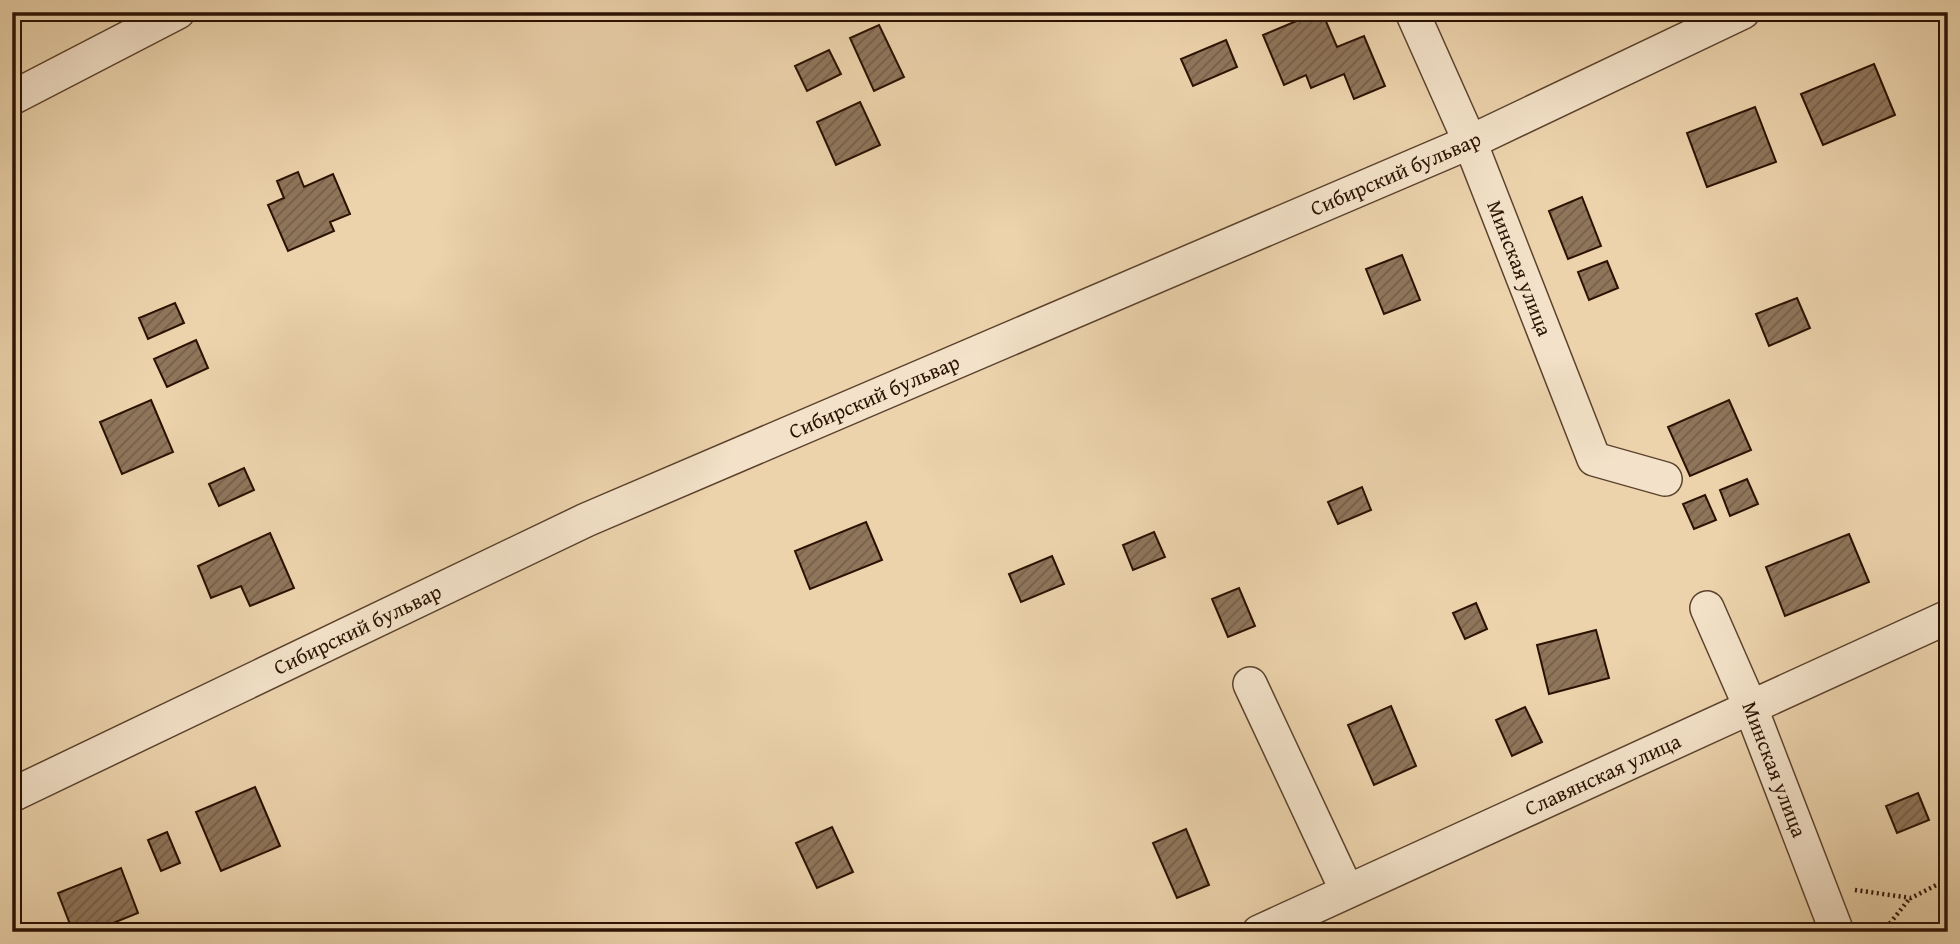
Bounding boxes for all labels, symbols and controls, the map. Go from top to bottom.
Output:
street label: Сибирский бульвар [1305,123,1486,224]
street label: Минская улица [1479,196,1560,341]
street label: Сибирский бульвар [784,346,964,447]
street label: Сибирский бульвар [268,576,446,683]
street label: Минская улица [1735,697,1815,842]
street label: Славянская улица [1520,725,1686,823]

